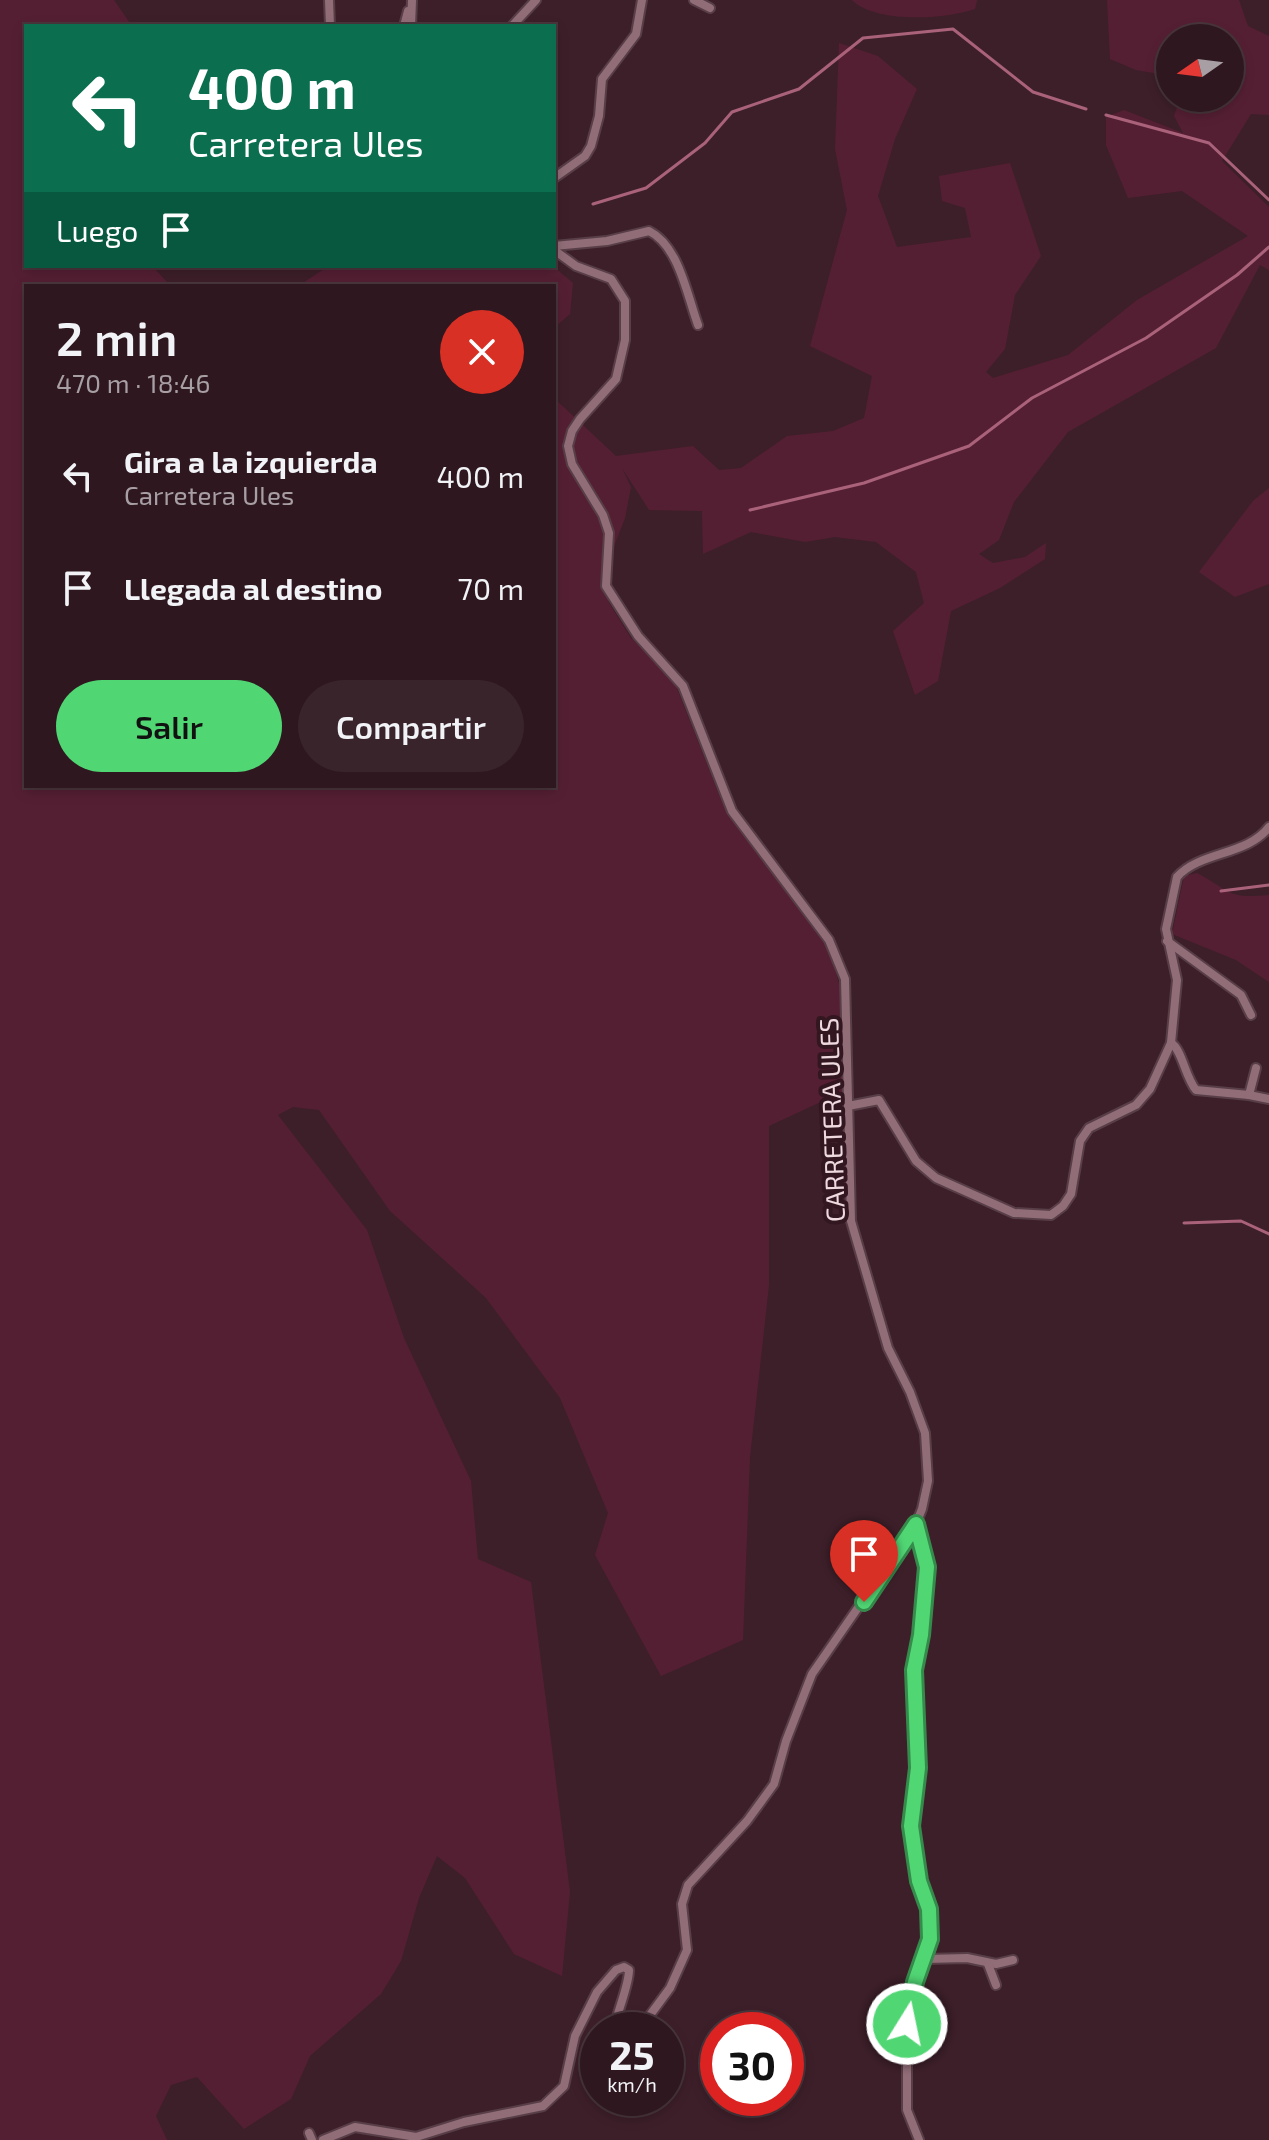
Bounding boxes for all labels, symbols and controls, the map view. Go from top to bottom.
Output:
north arrow [1156,24,1244,112]
map controls [1156,24,1244,112]
text: 400 m [188,53,356,120]
icon: left [56,56,160,160]
text: Carretera Ules [188,121,424,164]
icon: arrive [154,208,198,252]
text: Luego [56,212,138,248]
text: 2 min [56,308,177,366]
button: close [440,310,524,394]
text: 470 m · 18:46 [56,367,210,398]
text: Gira a la izquierda [124,443,378,479]
icon: left [56,454,100,498]
text: 400 m [436,458,524,494]
text: Carretera Ules [124,479,294,510]
icon: arrive [56,566,100,610]
text: Llegada al destino [124,570,383,606]
text: 70 m [458,570,524,606]
button: Salir [56,680,282,772]
button: Compartir [298,680,524,772]
street label: CARRETERA ULES [812,1017,850,1223]
pin [830,1520,898,1602]
icon: arrive [842,1532,886,1576]
position arrow [865,1982,949,2066]
speed limit sign: 30 [700,2012,804,2116]
text: 25 [609,2030,655,2078]
text: km/h [607,2072,657,2096]

